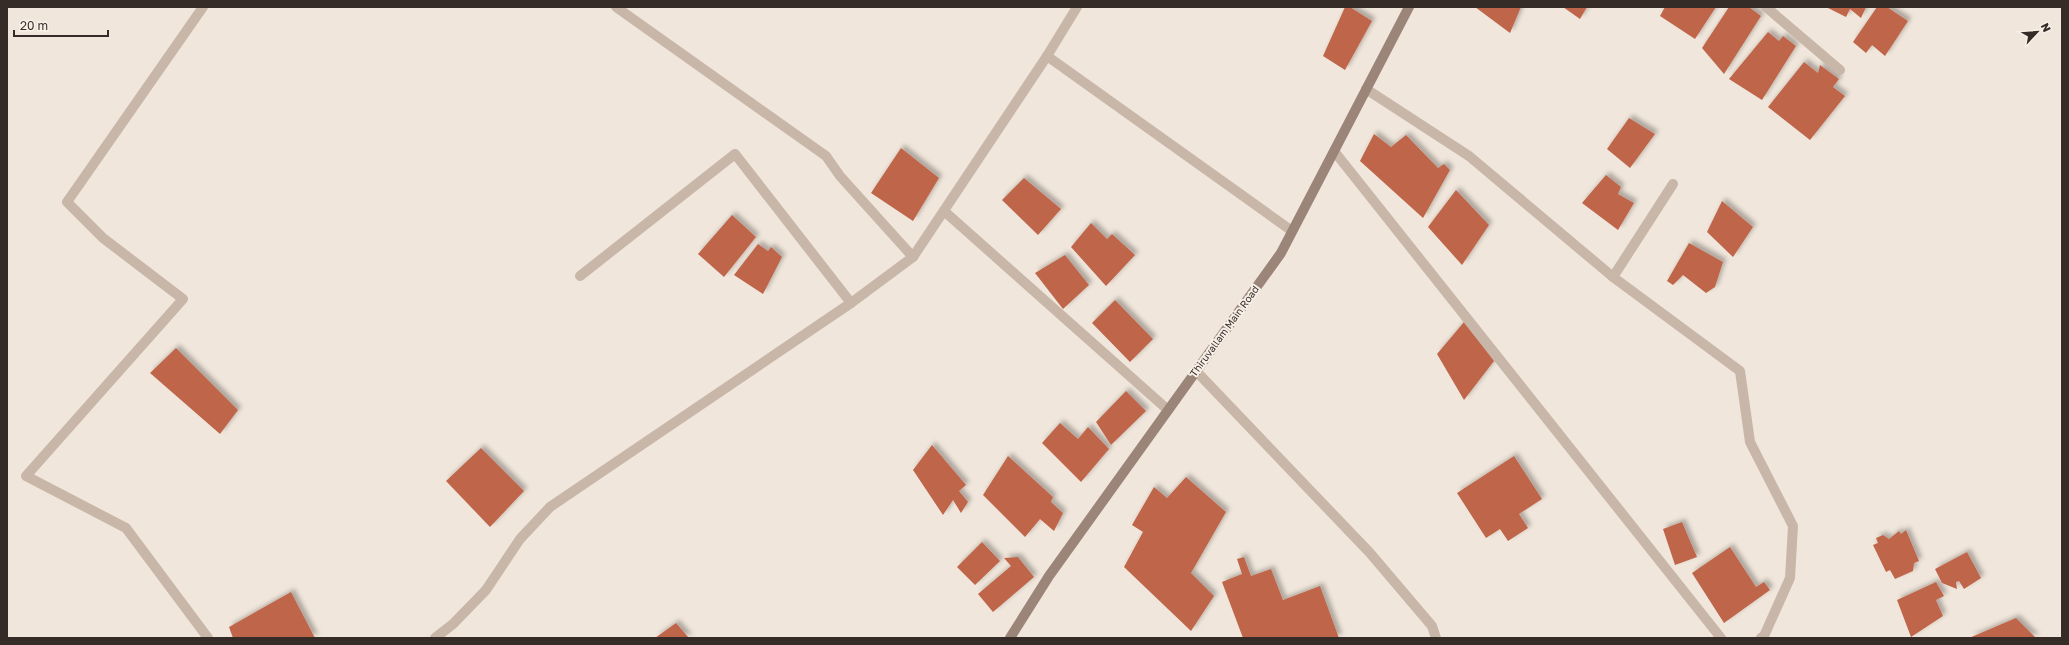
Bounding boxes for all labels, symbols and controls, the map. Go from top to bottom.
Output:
scale bar [14,12,108,38]
north arrow [2017,12,2057,52]
text: 20 m [20,18,48,33]
text: N [2039,21,2054,34]
street label: Thiruvallam Main Road [1187,283,1261,379]

